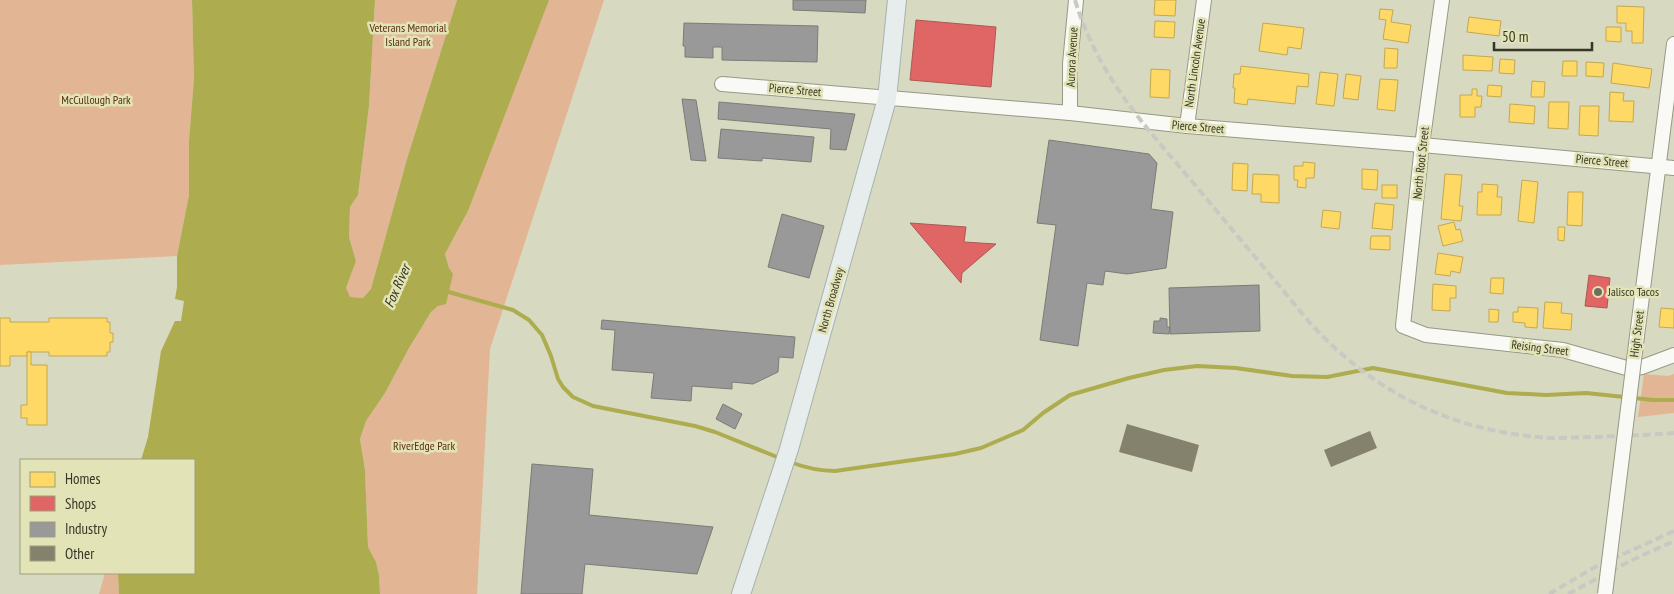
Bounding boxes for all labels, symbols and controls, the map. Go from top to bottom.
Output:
street label: North Lincoln Avenue [1181,18,1208,108]
park label: Veterans Memorial Island Park [368,20,447,49]
scale bar [1494,20,1592,52]
street label: Aurora Avenue [1062,27,1081,87]
text: 50 m [1502,27,1528,46]
street label: Pierce Street [768,80,823,99]
park label: McCullough Park [61,92,131,107]
street label: Pierce Street [1171,117,1226,136]
street label: North Root Street [1409,125,1432,200]
street label: Pierce Street [1575,151,1630,170]
water label: Fox River [380,260,415,310]
street label: North Broadway [814,265,847,334]
place label: Jalisco Tacos [1607,284,1659,299]
marker: Jalisco Tacos [1592,286,1604,298]
street label: High Street [1626,309,1647,358]
street label: Reising Street [1511,337,1570,359]
park label: RiverEdge Park [393,438,455,453]
legend [20,459,195,574]
text: Homes [65,469,101,488]
text: Shops [65,494,96,513]
text: Industry [65,519,107,538]
text: Other [65,544,95,563]

